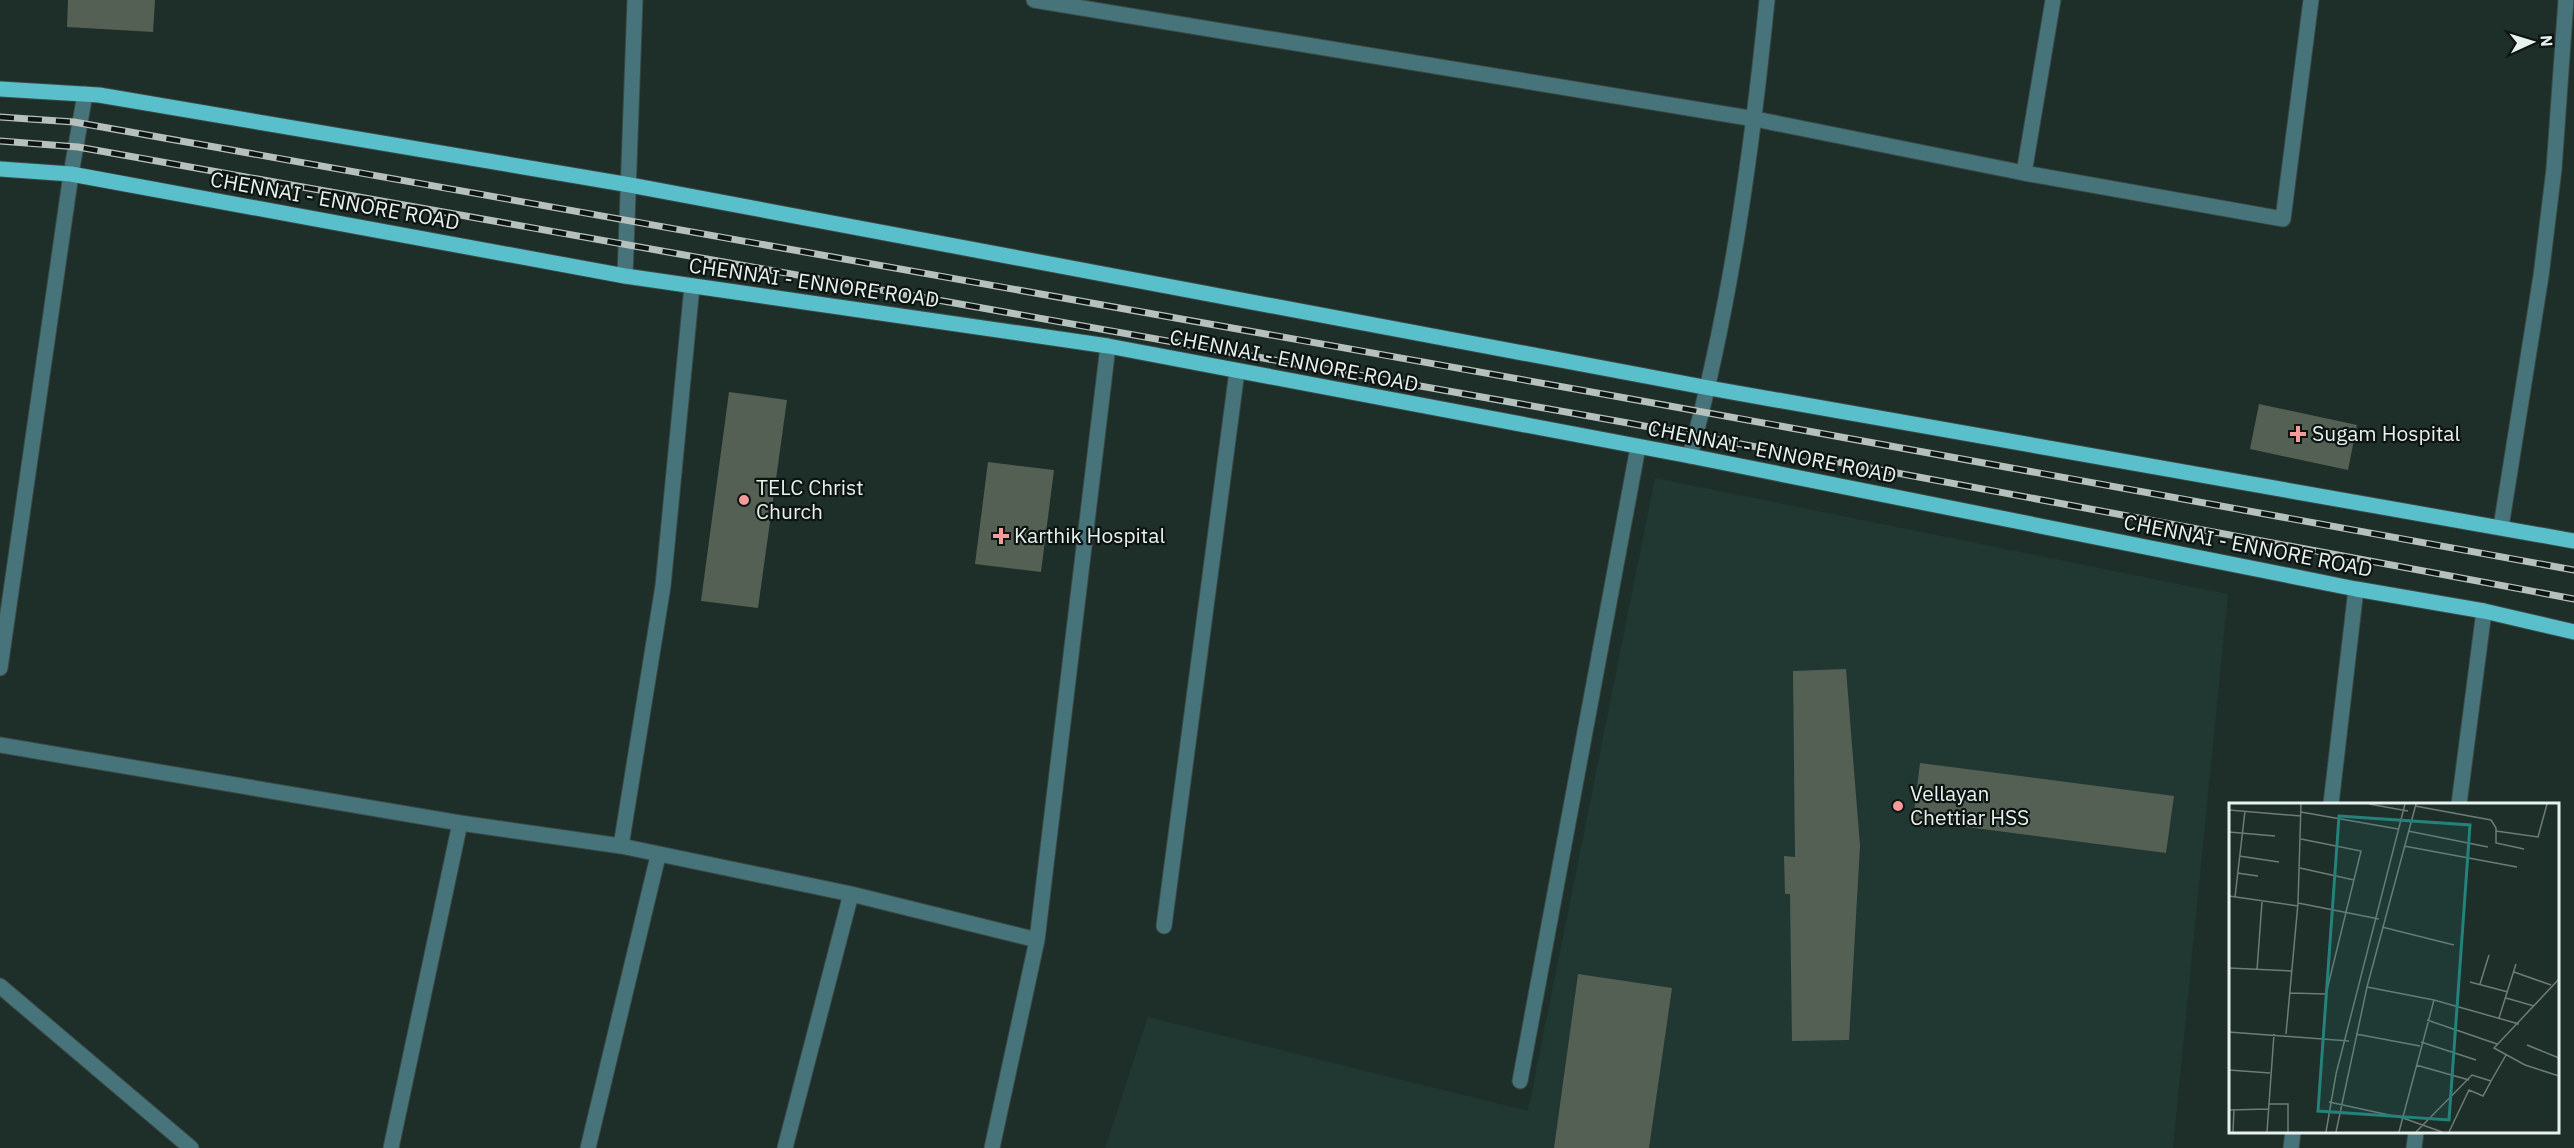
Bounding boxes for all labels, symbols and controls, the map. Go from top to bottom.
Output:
north arrow [2502,12,2562,72]
text: N [2537,34,2557,47]
street label: CHENNAI - ENNORE ROAD [208,164,462,236]
street label: CHENNAI - ENNORE ROAD [687,251,941,313]
street label: CHENNAI - ENNORE ROAD [1167,322,1421,398]
street label: CHENNAI - ENNORE ROAD [1645,413,1899,489]
place label: Sugam Hospital [2312,419,2461,447]
marker: Sugam Hospital [2289,425,2307,443]
place label: TELC Christ Church [756,473,864,525]
marker: TELC Christ Church [737,493,751,507]
street label: CHENNAI - ENNORE ROAD [2121,507,2375,583]
place label: Karthik Hospital [1014,521,1165,549]
marker: Karthik Hospital [992,527,1010,545]
place label: Vellayan Chettiar HSS [1910,779,2029,831]
marker: Vellayan Chettiar HSS [1891,799,1905,813]
inset map [2229,803,2559,1133]

